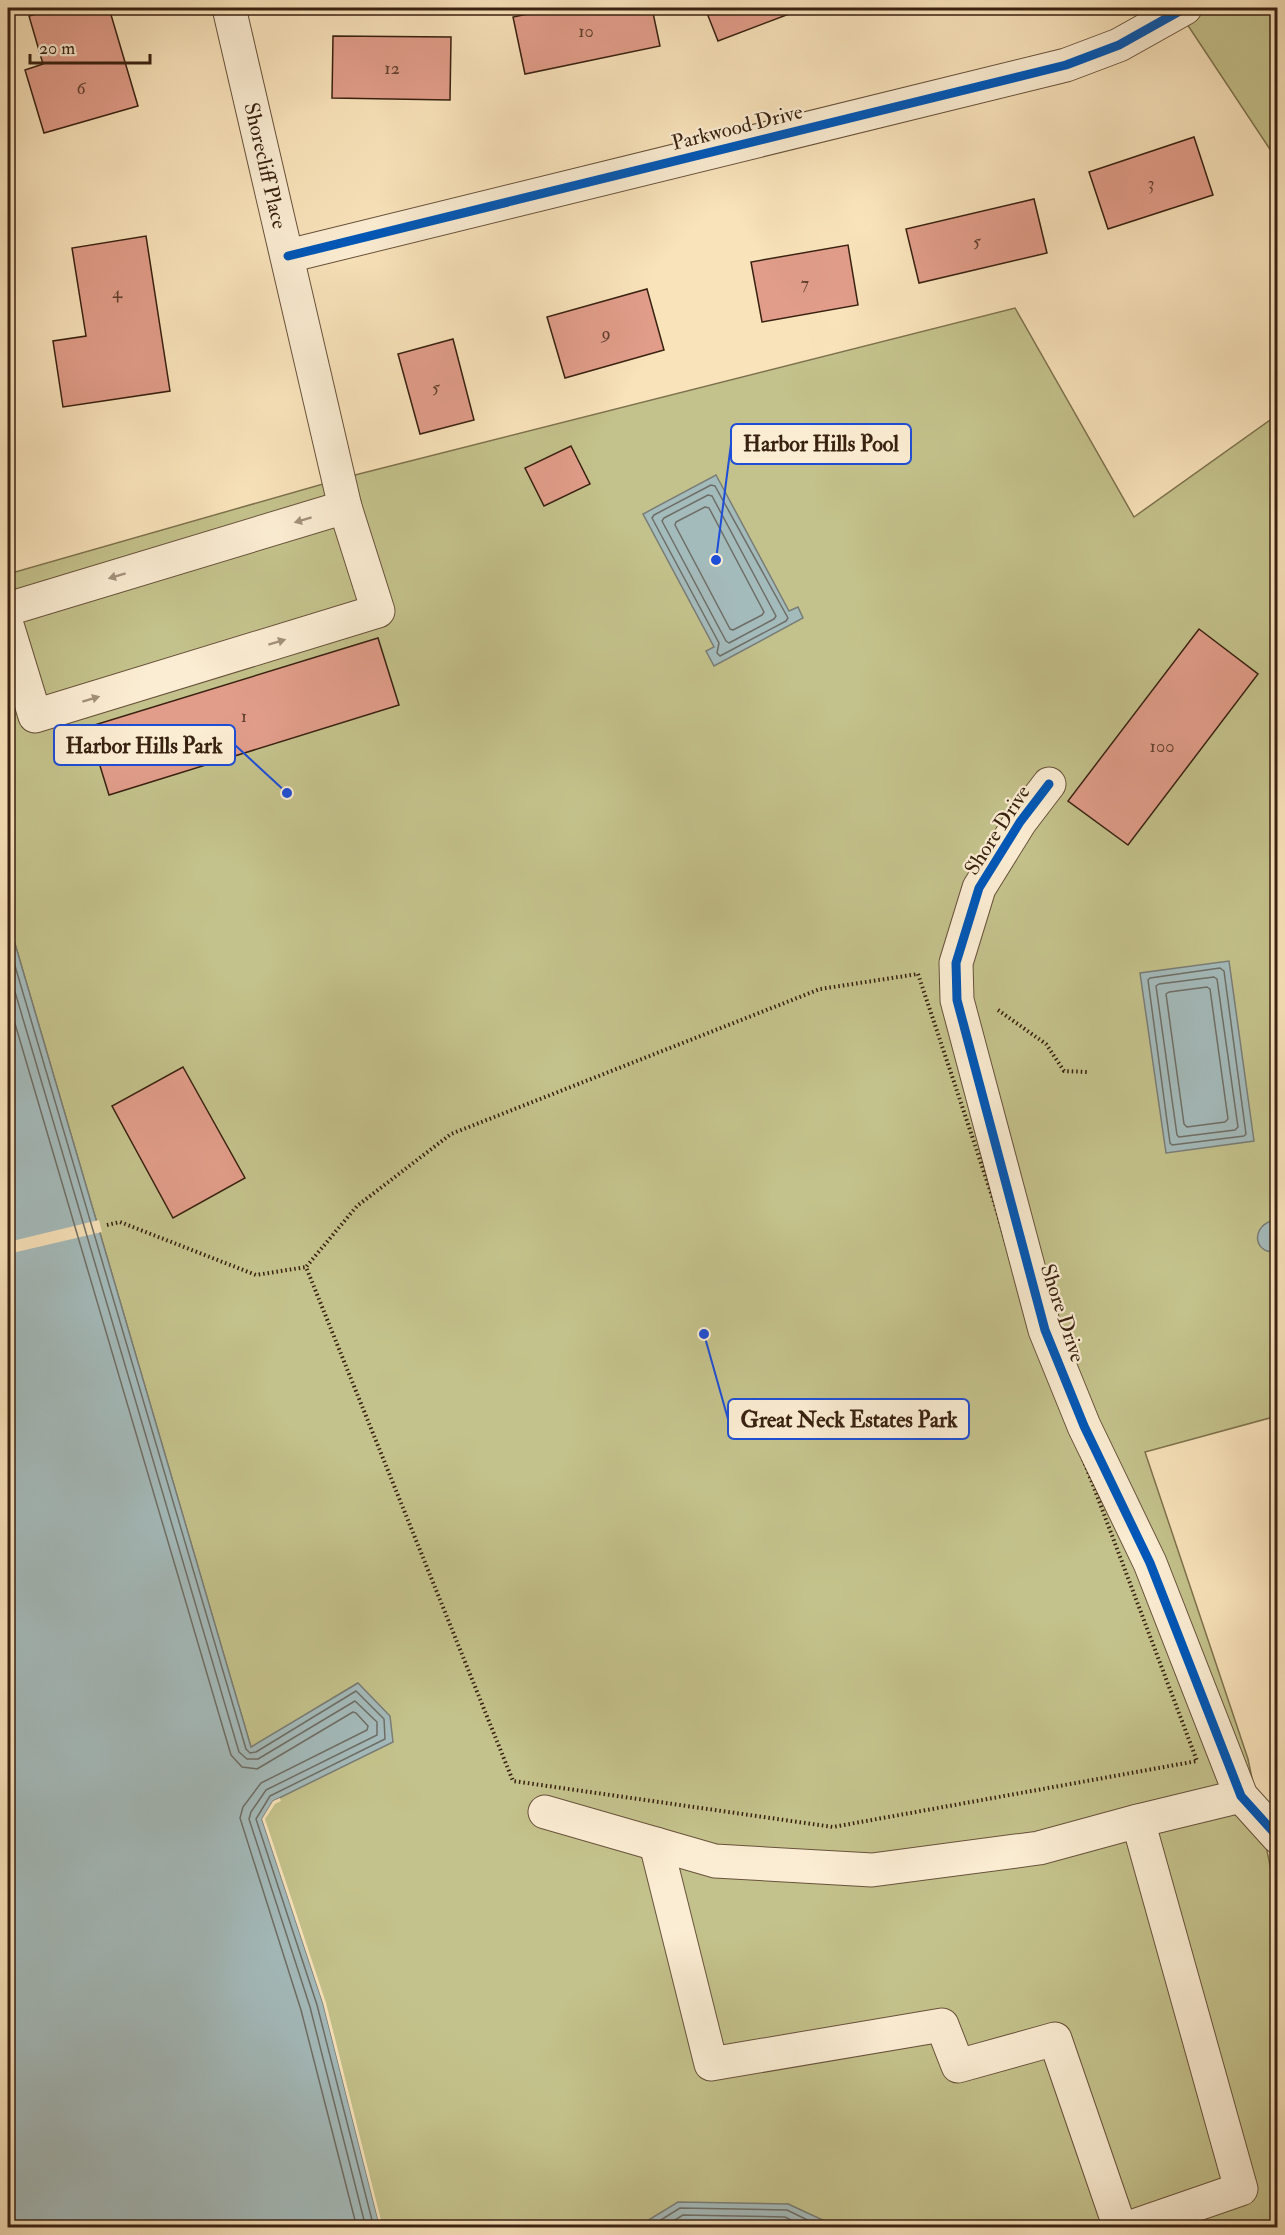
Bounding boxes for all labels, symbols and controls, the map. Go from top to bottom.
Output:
house number: 10 [578,20,594,43]
scale bar [30,27,150,65]
text: 20 m [39,37,75,60]
house number: 12 [384,57,400,80]
house number: 6 [76,77,86,100]
street label: Parkwood Drive [669,98,806,157]
street label: Shorecliff Place [237,100,293,232]
house number: 3 [1148,172,1154,195]
house number: 5 [973,230,981,253]
house number: 7 [801,272,809,295]
house number: 4 [112,281,123,304]
house number: 9 [599,322,611,345]
house number: 5 [432,376,440,399]
callout: Harbor Hills Pool [731,424,911,464]
text: Harbor Hills Pool [743,430,899,458]
one-way arrow [294,516,312,525]
one-way arrow [108,572,126,581]
one-way arrow [268,637,286,646]
one-way arrow [82,694,100,703]
house number: 1 [241,705,247,728]
callout: Harbor Hills Park [54,725,235,765]
text: Harbor Hills Park [66,732,223,760]
house number: 100 [1150,735,1174,758]
street label: Shore Drive [958,780,1037,880]
street label: Shore Drive [1034,1261,1091,1366]
callout: Great Neck Estates Park [728,1399,969,1439]
text: Great Neck Estates Park [740,1406,958,1434]

